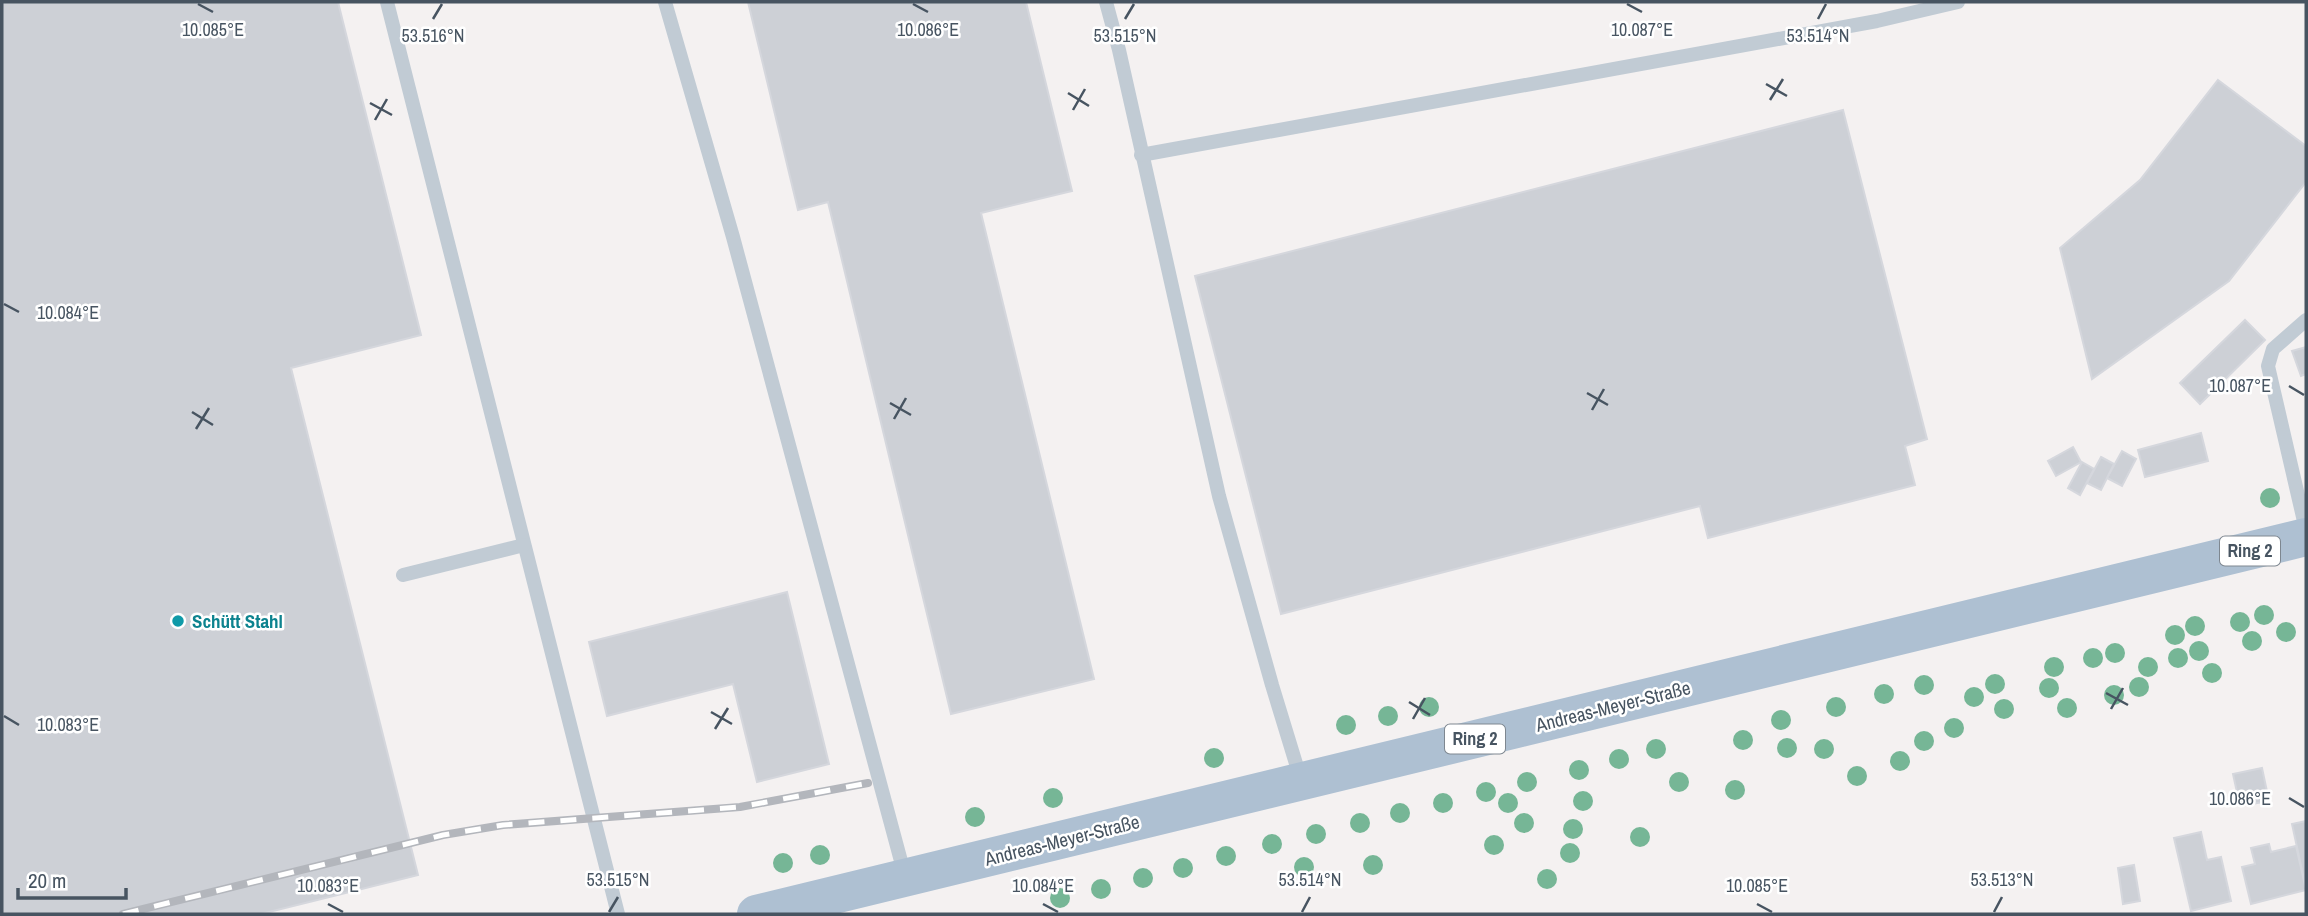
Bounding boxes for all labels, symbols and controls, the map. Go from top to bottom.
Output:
text: 10.085°E [182,17,244,42]
text: 10.086°E [897,17,959,42]
text: 10.087°E [1611,17,1673,42]
text: 53.516°N [402,23,465,48]
text: 53.515°N [1094,23,1157,48]
text: 53.514°N [1787,23,1850,48]
text: 10.084°E [37,300,99,325]
text: 10.087°E [2209,373,2271,398]
road number: Ring 2 [2220,536,2280,566]
place label: Schütt Stahl [192,608,283,634]
marker: Schütt Stahl [170,613,186,629]
street label: Andreas-Meyer-Straße [1532,674,1693,738]
text: 10.083°E [37,712,99,737]
road number: Ring 2 [1445,724,1505,754]
text: 10.086°E [2209,786,2271,811]
street label: Andreas-Meyer-Straße [981,808,1142,872]
scale bar [18,856,126,900]
text: 20 m [28,866,66,895]
text: 53.515°N [587,867,650,892]
text: 53.514°N [1279,867,1342,892]
text: 53.513°N [1971,867,2034,892]
text: 10.083°E [297,873,359,898]
text: 10.084°E [1012,873,1074,898]
text: 10.085°E [1726,873,1788,898]

